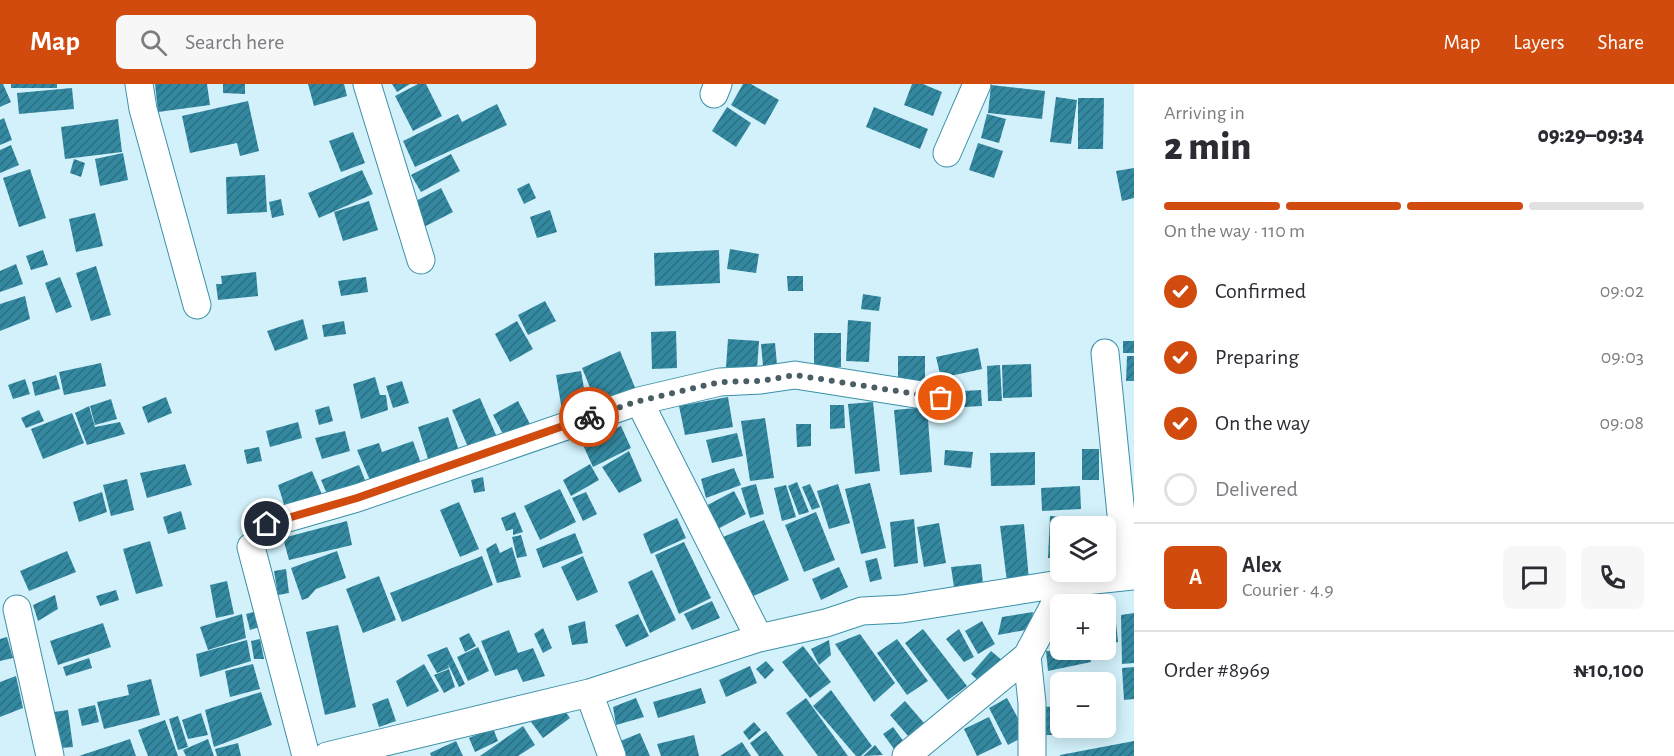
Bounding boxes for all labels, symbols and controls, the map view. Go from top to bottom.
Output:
search box [116,15,536,69]
icon: search [137,26,170,59]
text: Map [30,28,80,56]
text: Search here [185,31,284,53]
text: Map [1444,32,1480,53]
text: Layers [1513,32,1564,53]
text: Share [1597,32,1644,53]
text: Arriving in [1164,103,1245,123]
text: 09:29–09:34 [1537,124,1644,146]
text: 2 min [1164,128,1251,167]
text: On the way · 110 m [1164,221,1305,241]
icon: check [1164,275,1197,308]
text: Confirmed [1215,280,1306,302]
text: 09:02 [1600,281,1644,301]
icon: check [1164,341,1197,374]
text: Preparing [1215,346,1299,368]
text: 09:03 [1601,347,1644,367]
pin [915,372,966,423]
icon: bag [924,381,957,414]
courier [559,387,619,447]
icon: bike [573,401,606,434]
icon: check [1164,407,1197,440]
text: On the way [1215,412,1310,434]
text: 09:08 [1599,413,1644,433]
text: Delivered [1215,478,1298,500]
pin [241,498,292,549]
icon: home [250,507,283,540]
map controls [1050,516,1116,738]
button: layers [1050,516,1116,582]
button: chat [1503,546,1566,609]
button: phone [1581,546,1644,609]
text: Alex [1242,554,1282,576]
text: A [1189,566,1202,588]
text: Courier · 4.9 [1242,580,1334,600]
button: + [1050,594,1116,660]
text: Order #8969 [1164,659,1270,681]
text: ₦10,100 [1573,659,1644,681]
button: − [1050,672,1116,738]

